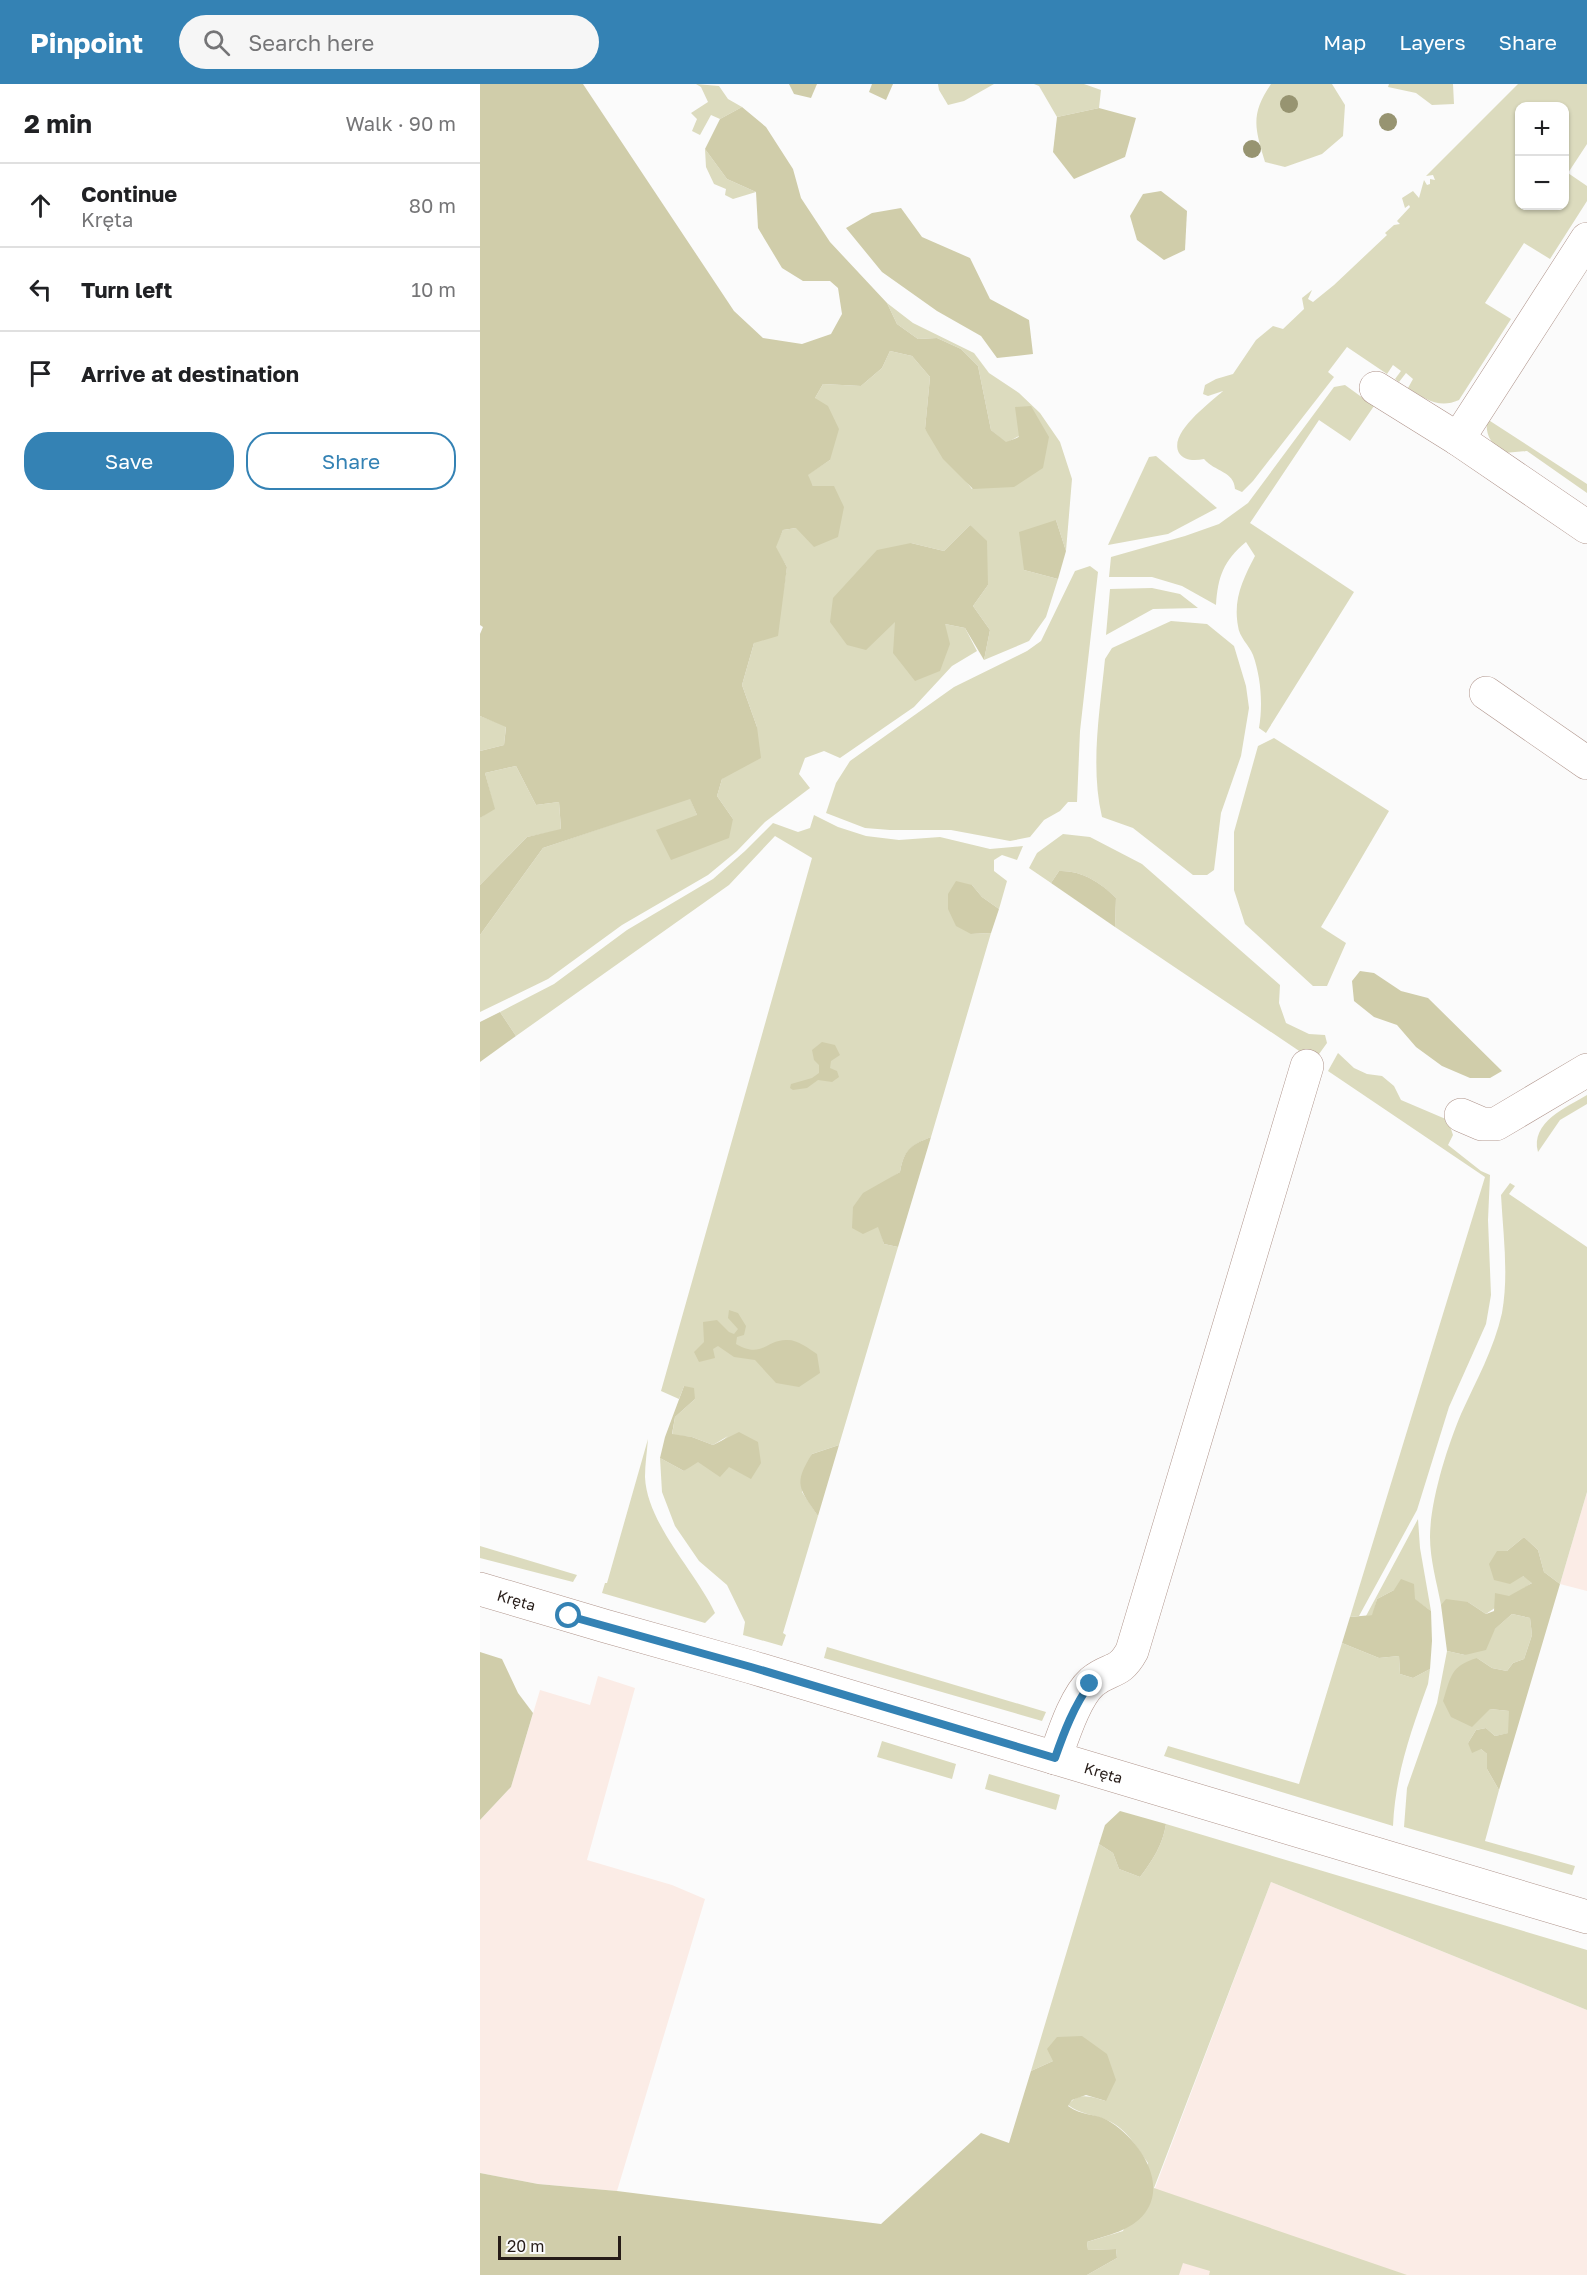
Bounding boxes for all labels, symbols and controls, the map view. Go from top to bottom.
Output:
search box [179,15,599,69]
text: Pinpoint [30,26,143,59]
icon: search [200,26,233,59]
text: Search here [248,29,374,56]
text: Map [1323,29,1366,55]
text: Layers [1399,29,1466,55]
text: Share [1499,29,1557,55]
map controls [1515,102,1569,210]
button: + [1515,102,1569,156]
text: 2 min [24,108,92,139]
text: Walk · 90 m [345,111,456,135]
button: − [1515,156,1569,210]
text: Continue [81,180,177,207]
icon: ahead [24,189,57,222]
text: 80 m [409,193,456,217]
text: Kręta [81,207,133,231]
icon: left [24,273,57,306]
text: Turn left [81,276,172,303]
text: 10 m [411,277,456,301]
icon: arrive [24,357,57,390]
text: Arrive at destination [81,360,299,387]
button: Save [24,432,234,490]
button: Share [246,432,456,490]
street label: Kręta [495,1586,538,1614]
route start [555,1602,581,1628]
route end [1076,1670,1102,1696]
street label: Kręta [1082,1758,1125,1787]
scale bar [498,2233,621,2260]
text: 20 m [507,2236,544,2256]

